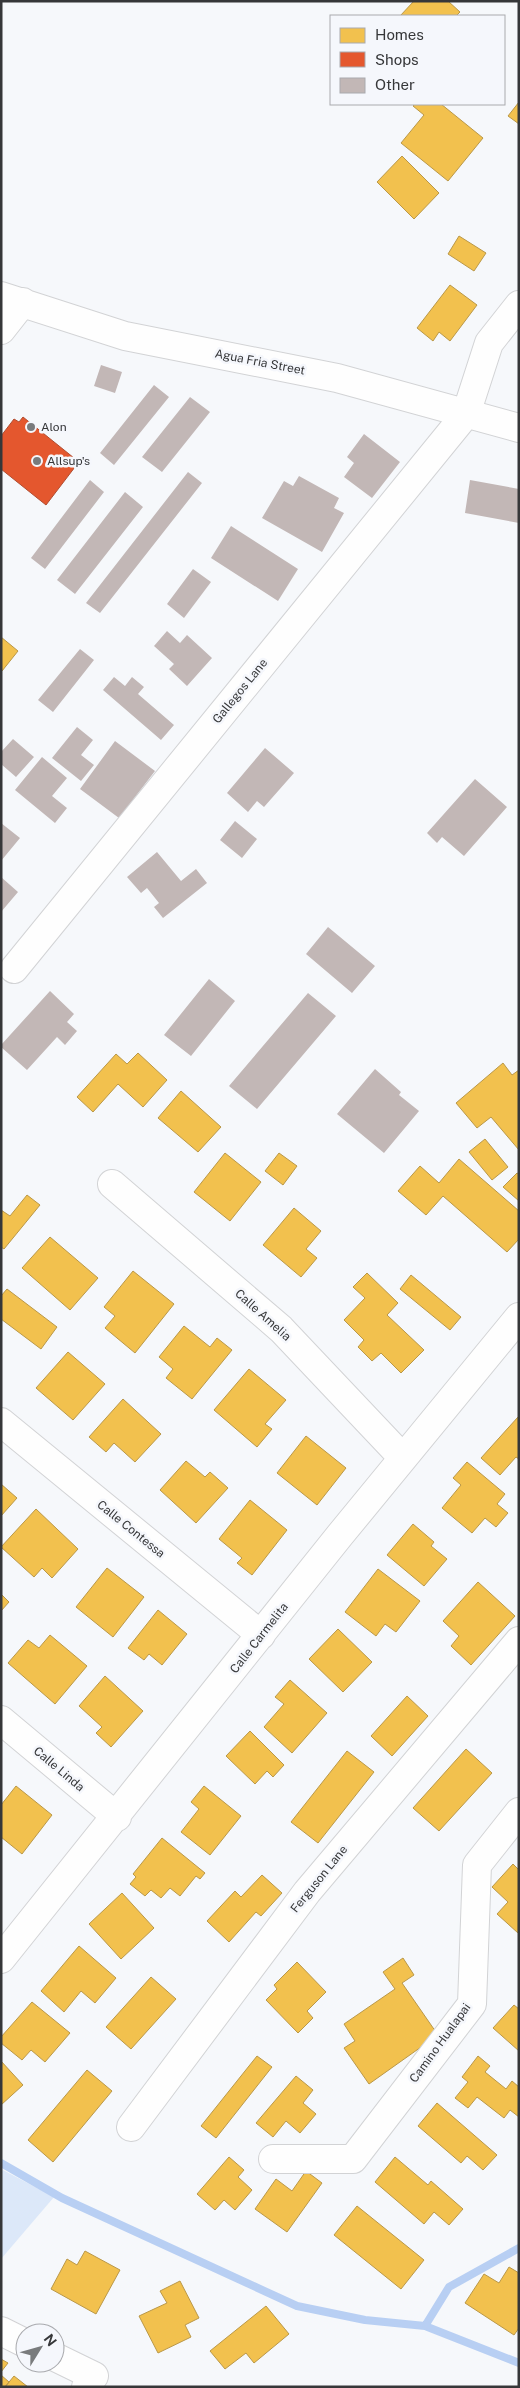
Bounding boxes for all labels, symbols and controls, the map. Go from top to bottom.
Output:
legend [330,15,505,105]
text: Homes [375,26,424,43]
text: Shops [375,51,419,68]
text: Other [375,76,415,93]
street label: Agua Fria Street [214,346,307,378]
place label: Alon [41,420,67,434]
marker: Alon [25,421,37,433]
place label: Allsup's [47,454,90,468]
marker: Allsup's [31,455,43,467]
street label: Gallegos Lane [210,656,270,726]
street label: Calle Amelia [232,1286,294,1344]
street label: Calle Contessa [94,1497,168,1561]
street label: Calle Carmelita [227,1600,291,1676]
street label: Calle Linda [31,1744,87,1794]
street label: Ferguson Lane [288,1842,350,1915]
street label: Camino Hualapai [407,2001,473,2085]
north arrow [15,2323,65,2373]
text: N [41,2331,60,2349]

